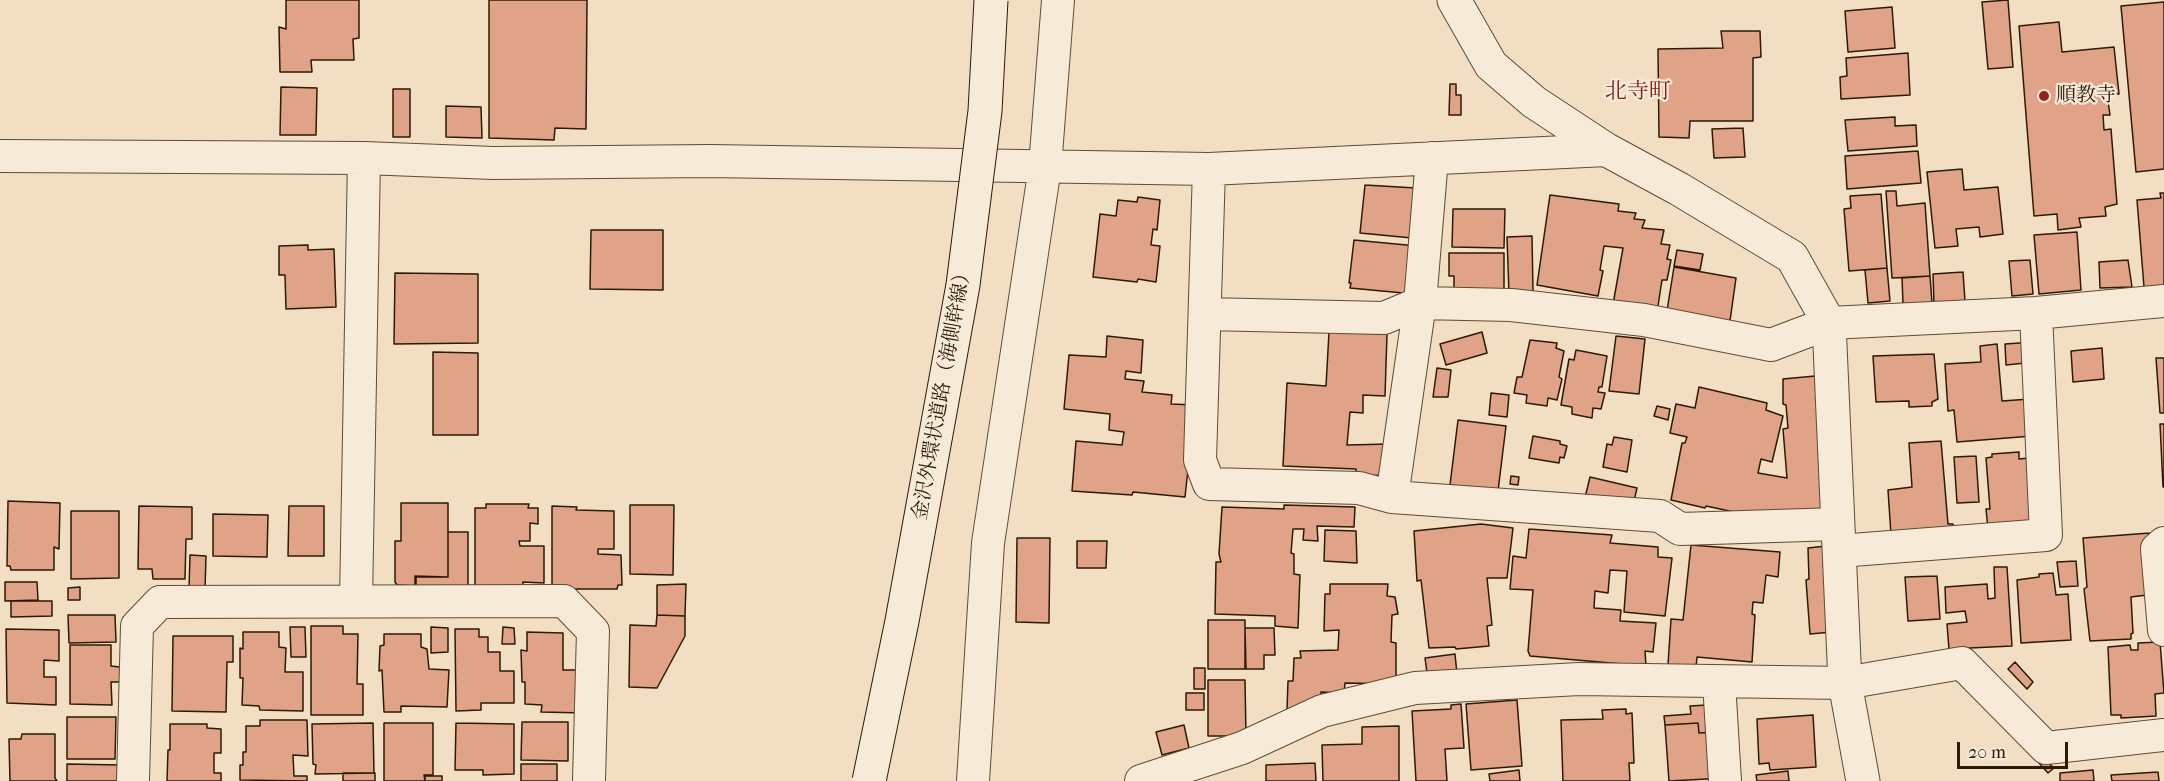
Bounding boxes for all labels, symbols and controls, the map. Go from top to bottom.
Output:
district label: 北寺町 [1605,80,1671,106]
place label: 順教寺 [2056,84,2116,108]
marker: 順教寺 [2037,89,2051,103]
street label: 金沢外環状道路（海側幹線） [909,262,977,522]
scale bar [1960,730,2071,768]
text: 20 m [1968,742,2006,763]

